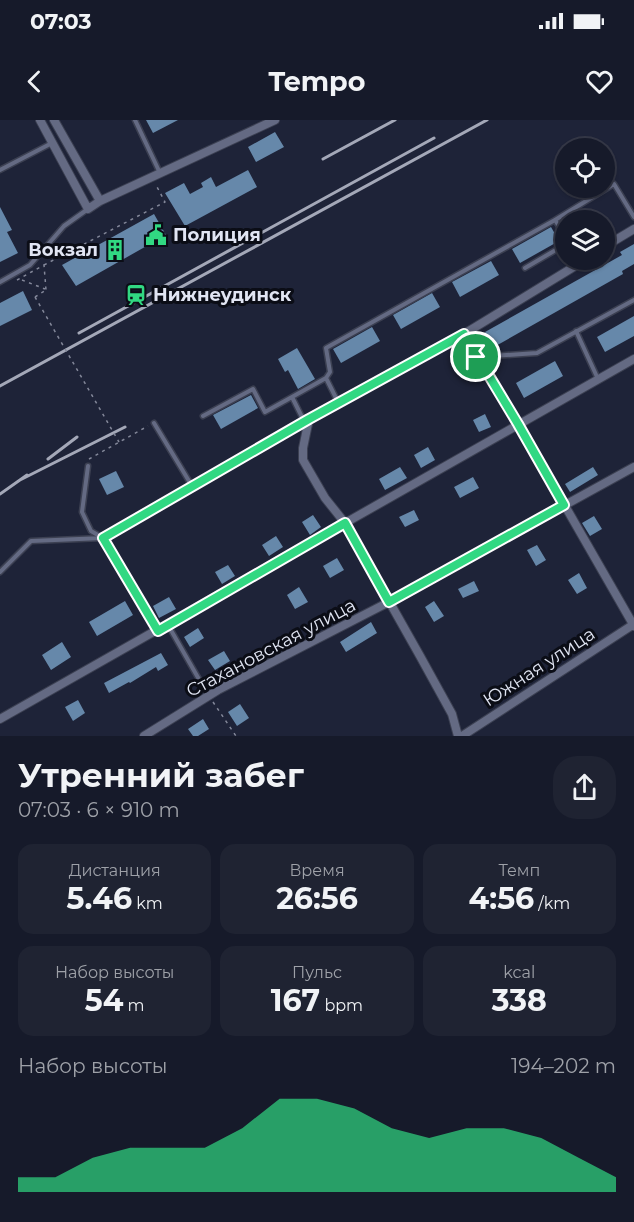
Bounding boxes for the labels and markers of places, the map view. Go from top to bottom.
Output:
public building icon: Полиция [144,223,168,247]
place label: Полиция [173,224,261,246]
building icon: Вокзал [103,238,127,262]
place label: Вокзал [28,239,98,261]
station icon: Нижнеудинск [124,283,148,307]
place label: Нижнеудинск [153,284,292,306]
pin [450,331,501,382]

